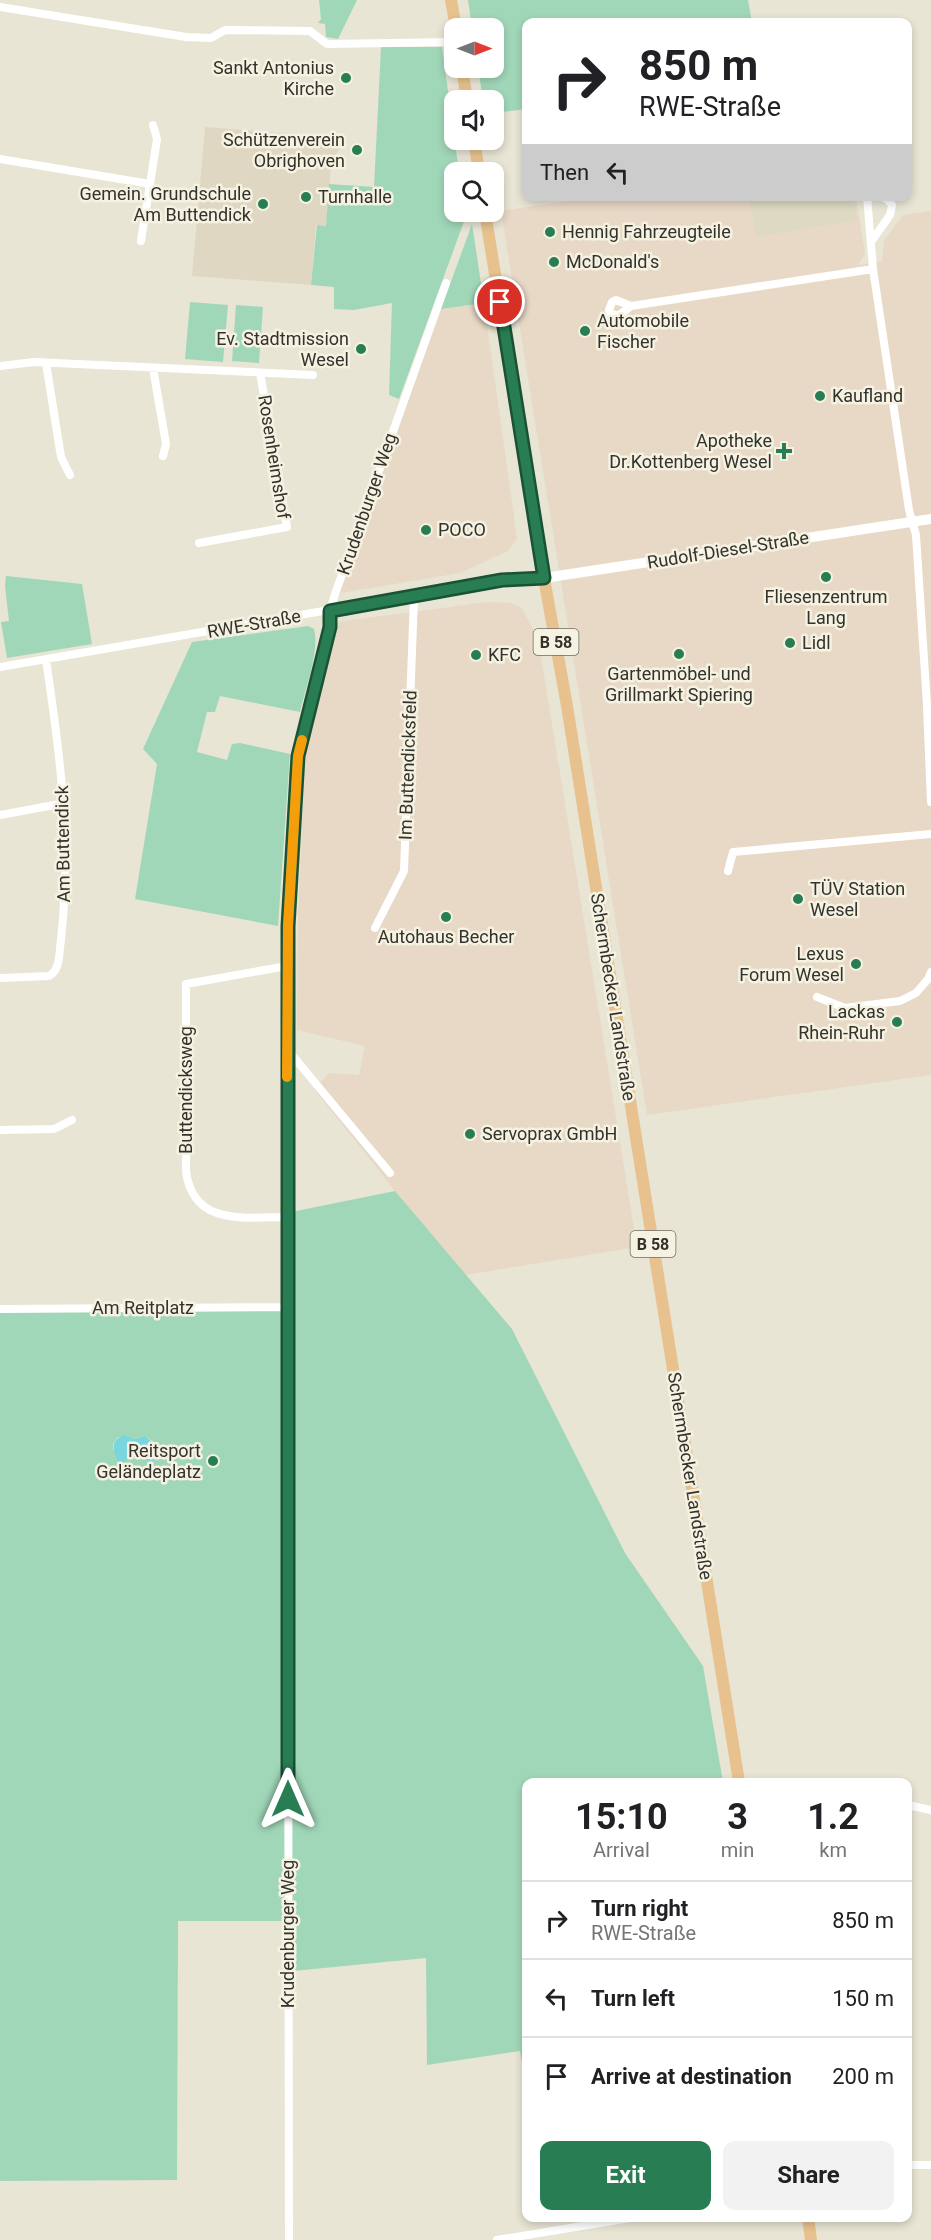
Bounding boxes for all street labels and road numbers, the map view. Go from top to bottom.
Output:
street label: Rosenheimshof [254,393,295,521]
street label: Krudenburger Weg [332,430,401,577]
street label: Rudolf-Diesel-Straße [646,526,810,573]
street label: RWE-Straße [205,605,302,642]
road number: B 58 [534,629,578,655]
street label: Im Buttendicksfeld [394,690,421,840]
street label: Am Buttendick [51,784,74,903]
street label: Schermbecker Landstraße [587,892,640,1102]
street label: Buttendicksweg [175,1026,196,1154]
road number: B 58 [630,1231,676,1257]
street label: Am Reitplatz [92,1297,194,1318]
street label: Schermbecker Landstraße [664,1371,717,1581]
street label: Krudenburger Weg [277,1860,298,2008]

